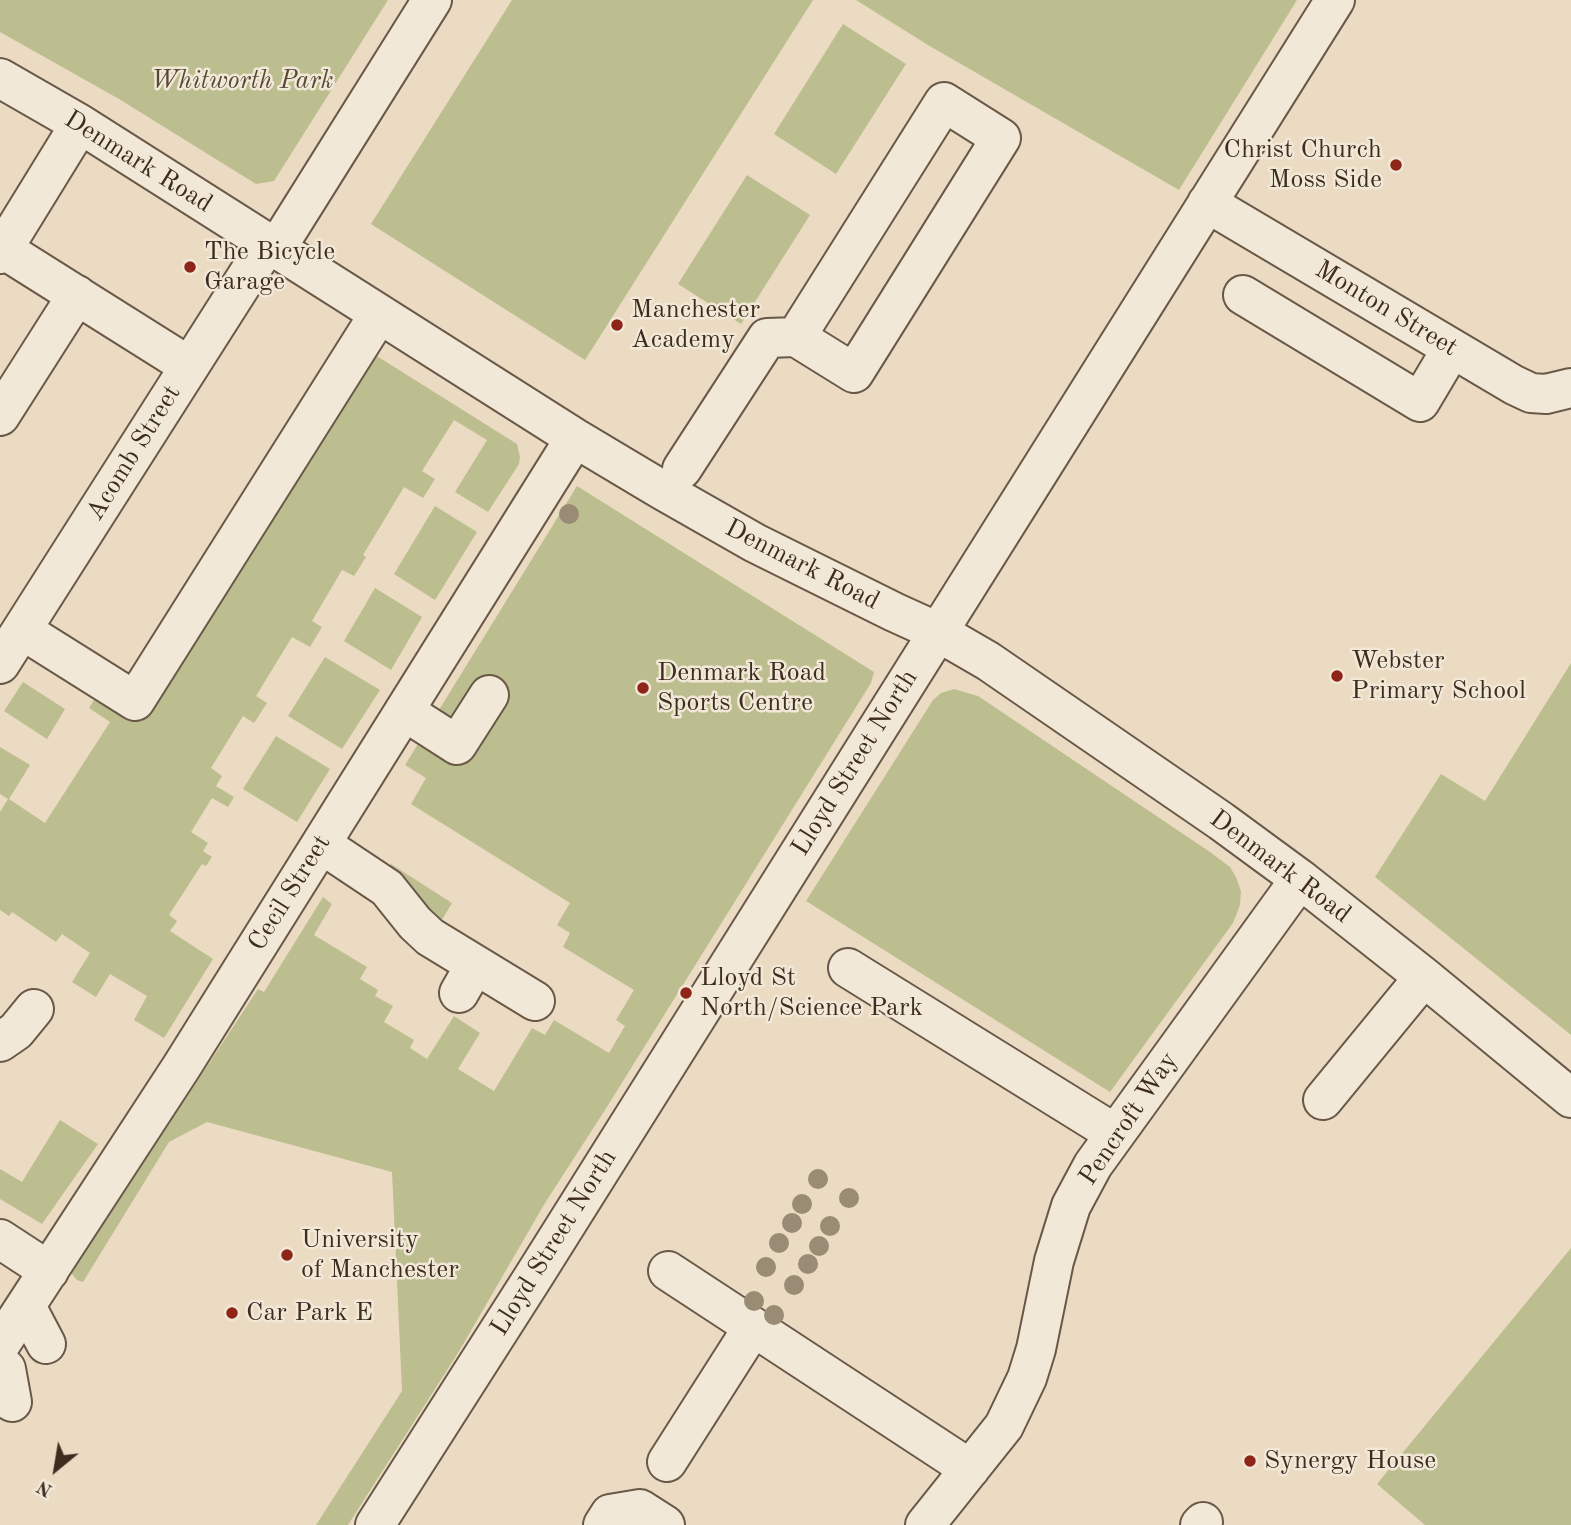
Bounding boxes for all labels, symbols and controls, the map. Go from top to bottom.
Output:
park label: Whitworth Park [151,65,333,97]
street label: Denmark Road [58,104,218,220]
place label: Christ Church Moss Side [1224,134,1382,196]
marker: Christ Church Moss Side [1388,157,1404,173]
place label: The Bicycle Garage [204,236,335,298]
street label: Monton Street [1309,254,1463,364]
marker: The Bicycle Garage [182,259,198,275]
place label: Manchester Academy [631,294,760,356]
marker: Manchester Academy [609,317,625,333]
street label: Acomb Street [80,379,188,527]
street label: Denmark Road [720,513,884,617]
place label: Webster Primary School [1351,645,1526,706]
place label: Denmark Road Sports Centre [657,657,826,718]
street label: Lloyd Street North [785,664,925,862]
marker: Webster Primary School [1329,668,1345,684]
marker: Denmark Road Sports Centre [635,680,651,696]
street label: Denmark Road [1203,804,1357,930]
street label: Cecil Street [242,829,338,957]
place label: Lloyd St North/Science Park [700,962,923,1024]
marker: Lloyd St North/Science Park [678,985,694,1001]
street label: Pencroft Way [1073,1046,1185,1192]
street label: Lloyd Street North [484,1144,624,1342]
place label: University of Manchester [301,1224,459,1286]
marker: University of Manchester [279,1247,295,1263]
place label: Car Park E [246,1297,373,1329]
marker: Car Park E [224,1305,240,1321]
north arrow [21,1434,91,1504]
place label: Synergy House [1264,1445,1436,1477]
marker: Synergy House [1242,1453,1258,1469]
text: N [34,1476,56,1499]

